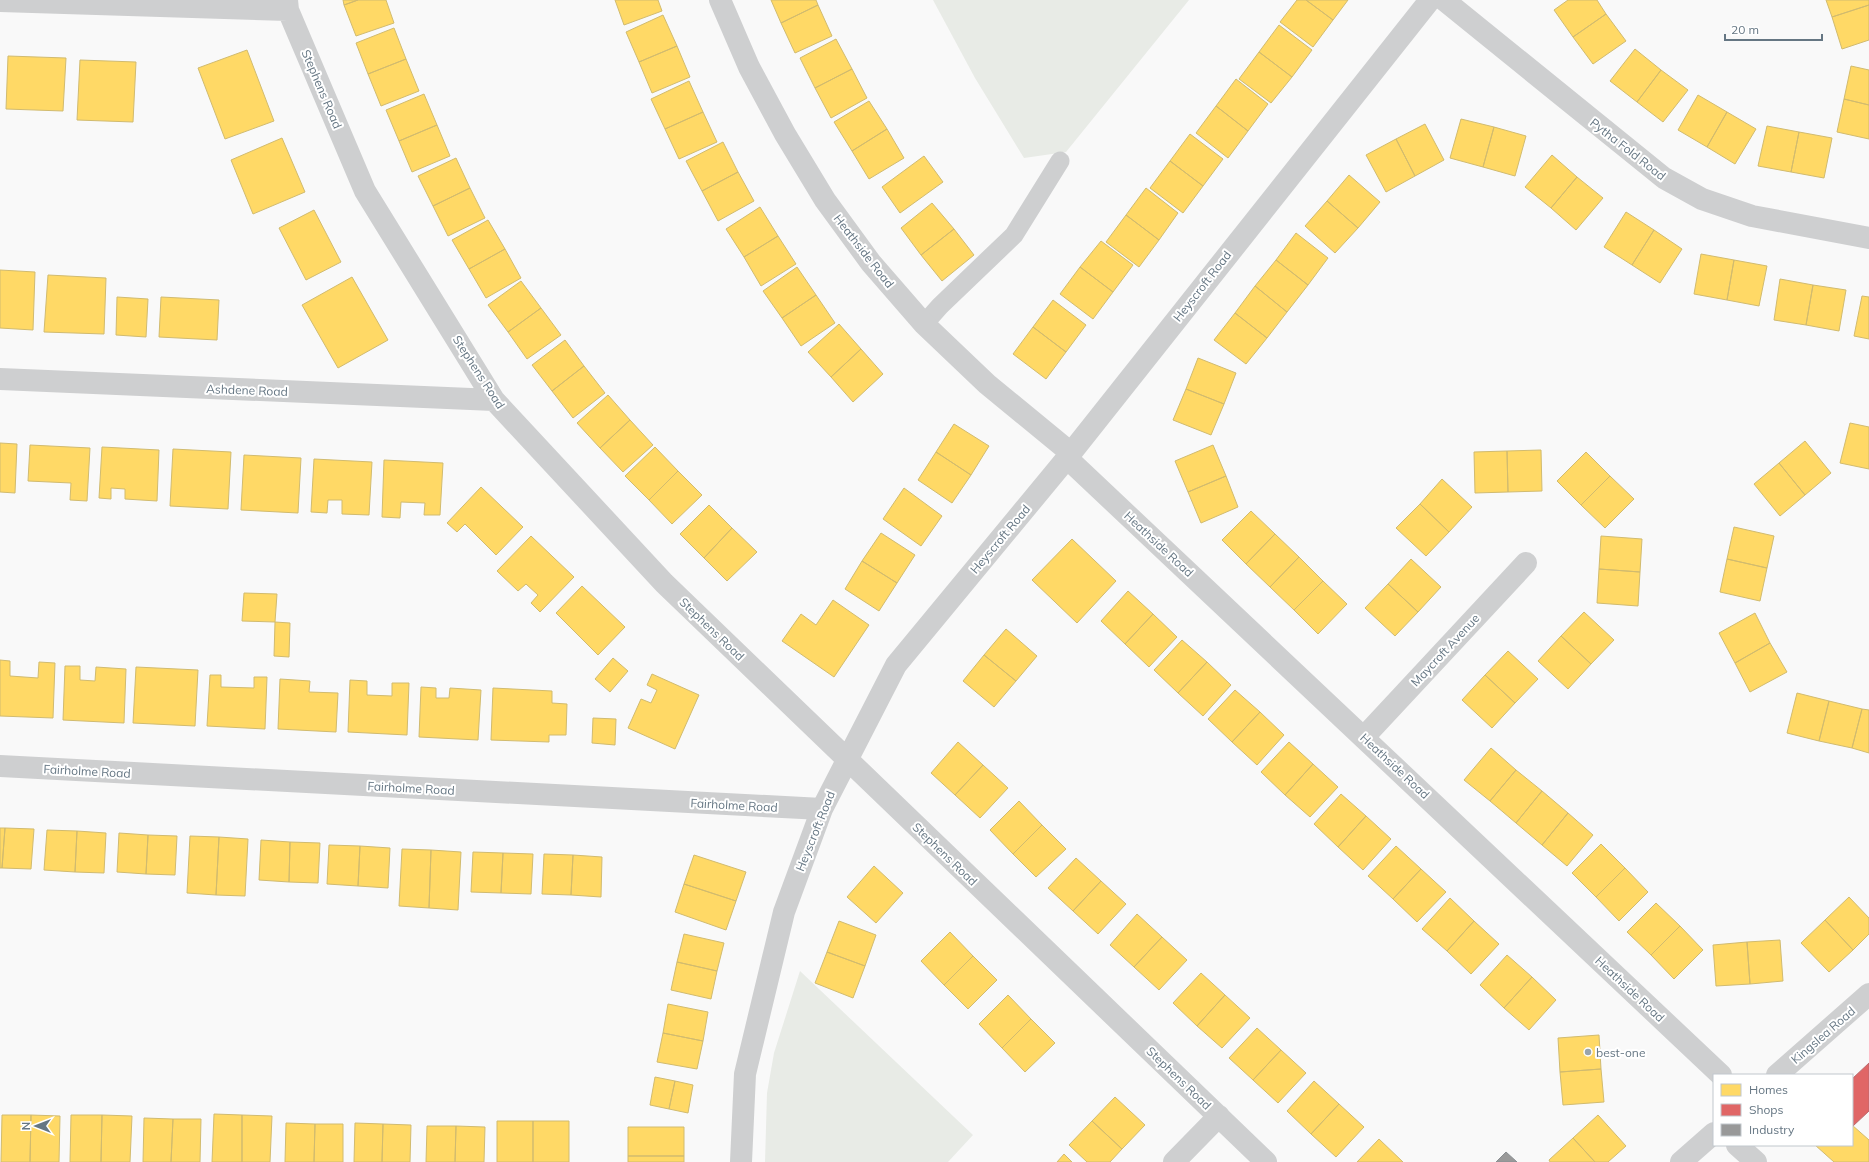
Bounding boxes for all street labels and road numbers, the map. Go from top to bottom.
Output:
street label: Stephens Road [299,47,345,131]
street label: Pytha Fold Road [1587,115,1669,183]
street label: Heathside Road [831,211,897,291]
street label: Heyscroft Road [1170,248,1234,324]
street label: Stephens Road [450,333,508,411]
street label: Ashdene Road [206,381,288,399]
street label: Heyscroft Road [967,501,1033,577]
street label: Heathside Road [1121,508,1197,580]
street label: Stephens Road [676,594,748,664]
street label: Maycroft Avenue [1408,611,1482,689]
street label: Heathside Road [1357,730,1433,802]
street label: Fairholme Road [43,761,131,781]
street label: Fairholme Road [367,778,455,798]
street label: Heyscroft Road [792,789,838,873]
street label: Fairholme Road [690,795,778,815]
street label: Stephens Road [909,819,981,889]
street label: Heathside Road [1592,953,1668,1025]
street label: Kingslea Road [1788,1003,1858,1067]
street label: Stephens Road [1143,1043,1215,1113]

